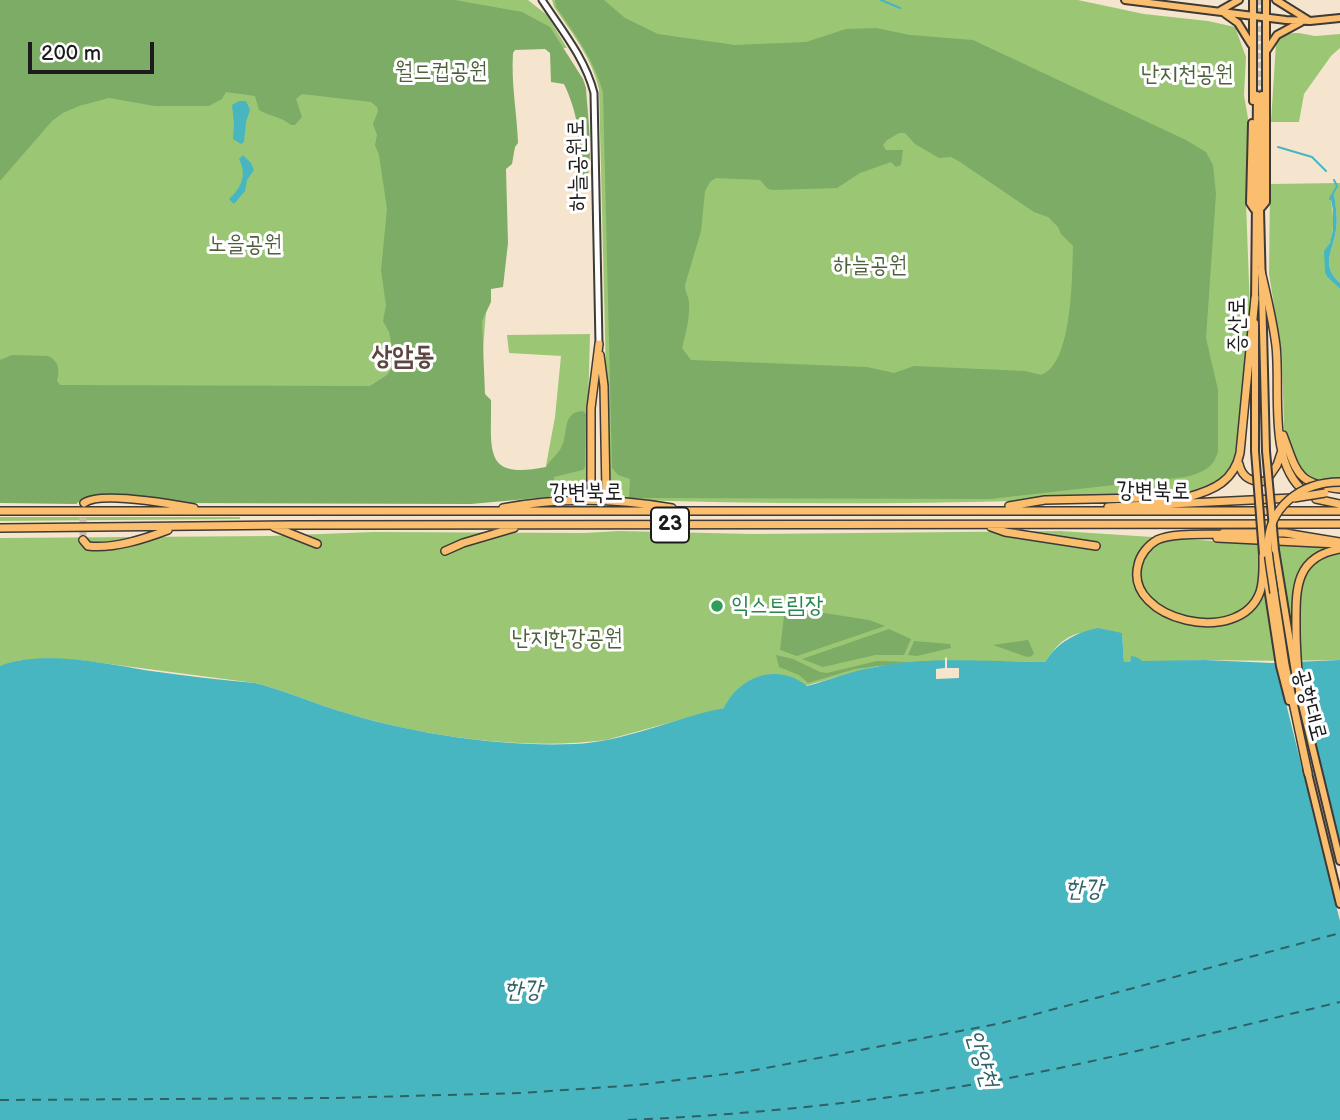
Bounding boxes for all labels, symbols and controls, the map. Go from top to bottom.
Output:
scale bar [32,28,158,72]
text: 200 m [41,41,101,66]
park label: 월드컵공원 [395,58,487,86]
park label: 난지천공원 [1141,61,1233,89]
street label: 하늘공원로 [563,118,593,212]
park label: 노을공원 [208,231,282,259]
park label: 하늘공원 [833,252,907,280]
street label: 증산로 [1224,297,1252,353]
district label: 상암동 [372,341,434,373]
street label: 강변북로 [1116,478,1190,506]
street label: 강변북로 [549,479,623,507]
road number: 23 [651,508,689,542]
place label: 익스트림장 [731,592,824,620]
marker: 익스트림장 [709,598,725,614]
park label: 난지한강공원 [511,625,623,653]
street label: 공항대로 [1286,666,1332,744]
water label: 한강 [1065,876,1103,904]
water label: 한강 [504,977,542,1005]
water label: 안양천 [959,1027,1003,1091]

